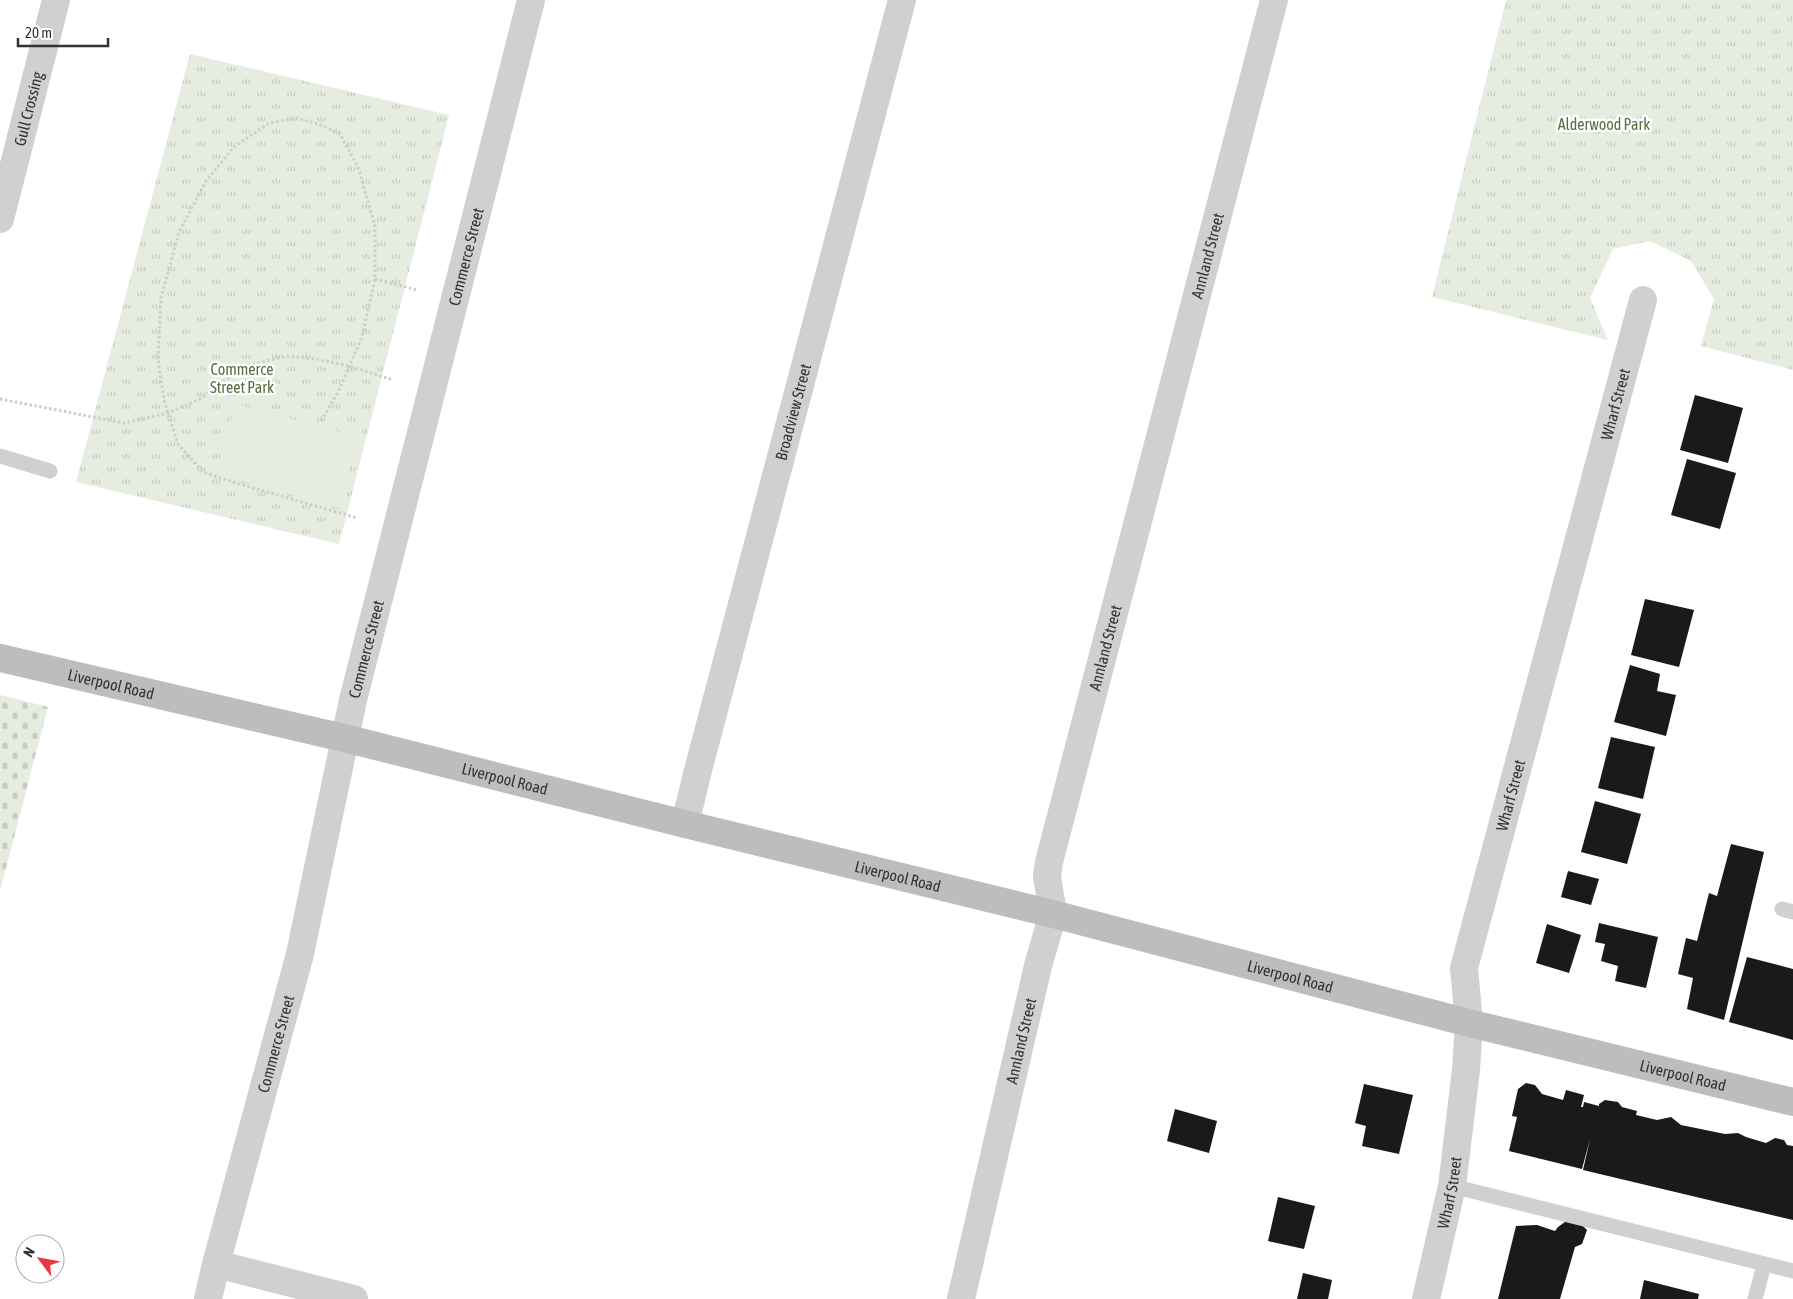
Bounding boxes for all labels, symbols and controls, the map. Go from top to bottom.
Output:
scale bar [18,15,108,47]
text: 20 m [25,24,52,41]
street label: Gull Crossing [10,69,47,148]
park label: Alderwood Park [1558,115,1650,133]
street label: Commerce Street [445,205,487,307]
street label: Annland Street [1187,211,1227,301]
park label: Commerce Street Park [210,360,274,396]
street label: Broadview Street [772,361,814,462]
street label: Wharf Street [1597,366,1633,442]
street label: Commerce Street [345,598,387,700]
street label: Annland Street [1085,603,1125,692]
street label: Liverpool Road [66,665,156,703]
street label: Wharf Street [1492,757,1529,833]
street label: Liverpool Road [460,759,550,798]
street label: Liverpool Road [853,857,943,895]
street label: Liverpool Road [1245,956,1335,996]
street label: Commerce Street [254,993,298,1095]
street label: Annland Street [1002,996,1039,1086]
street label: Liverpool Road [1638,1056,1728,1094]
street label: Wharf Street [1433,1155,1465,1230]
north arrow [15,1234,65,1284]
text: N [20,1244,38,1260]

